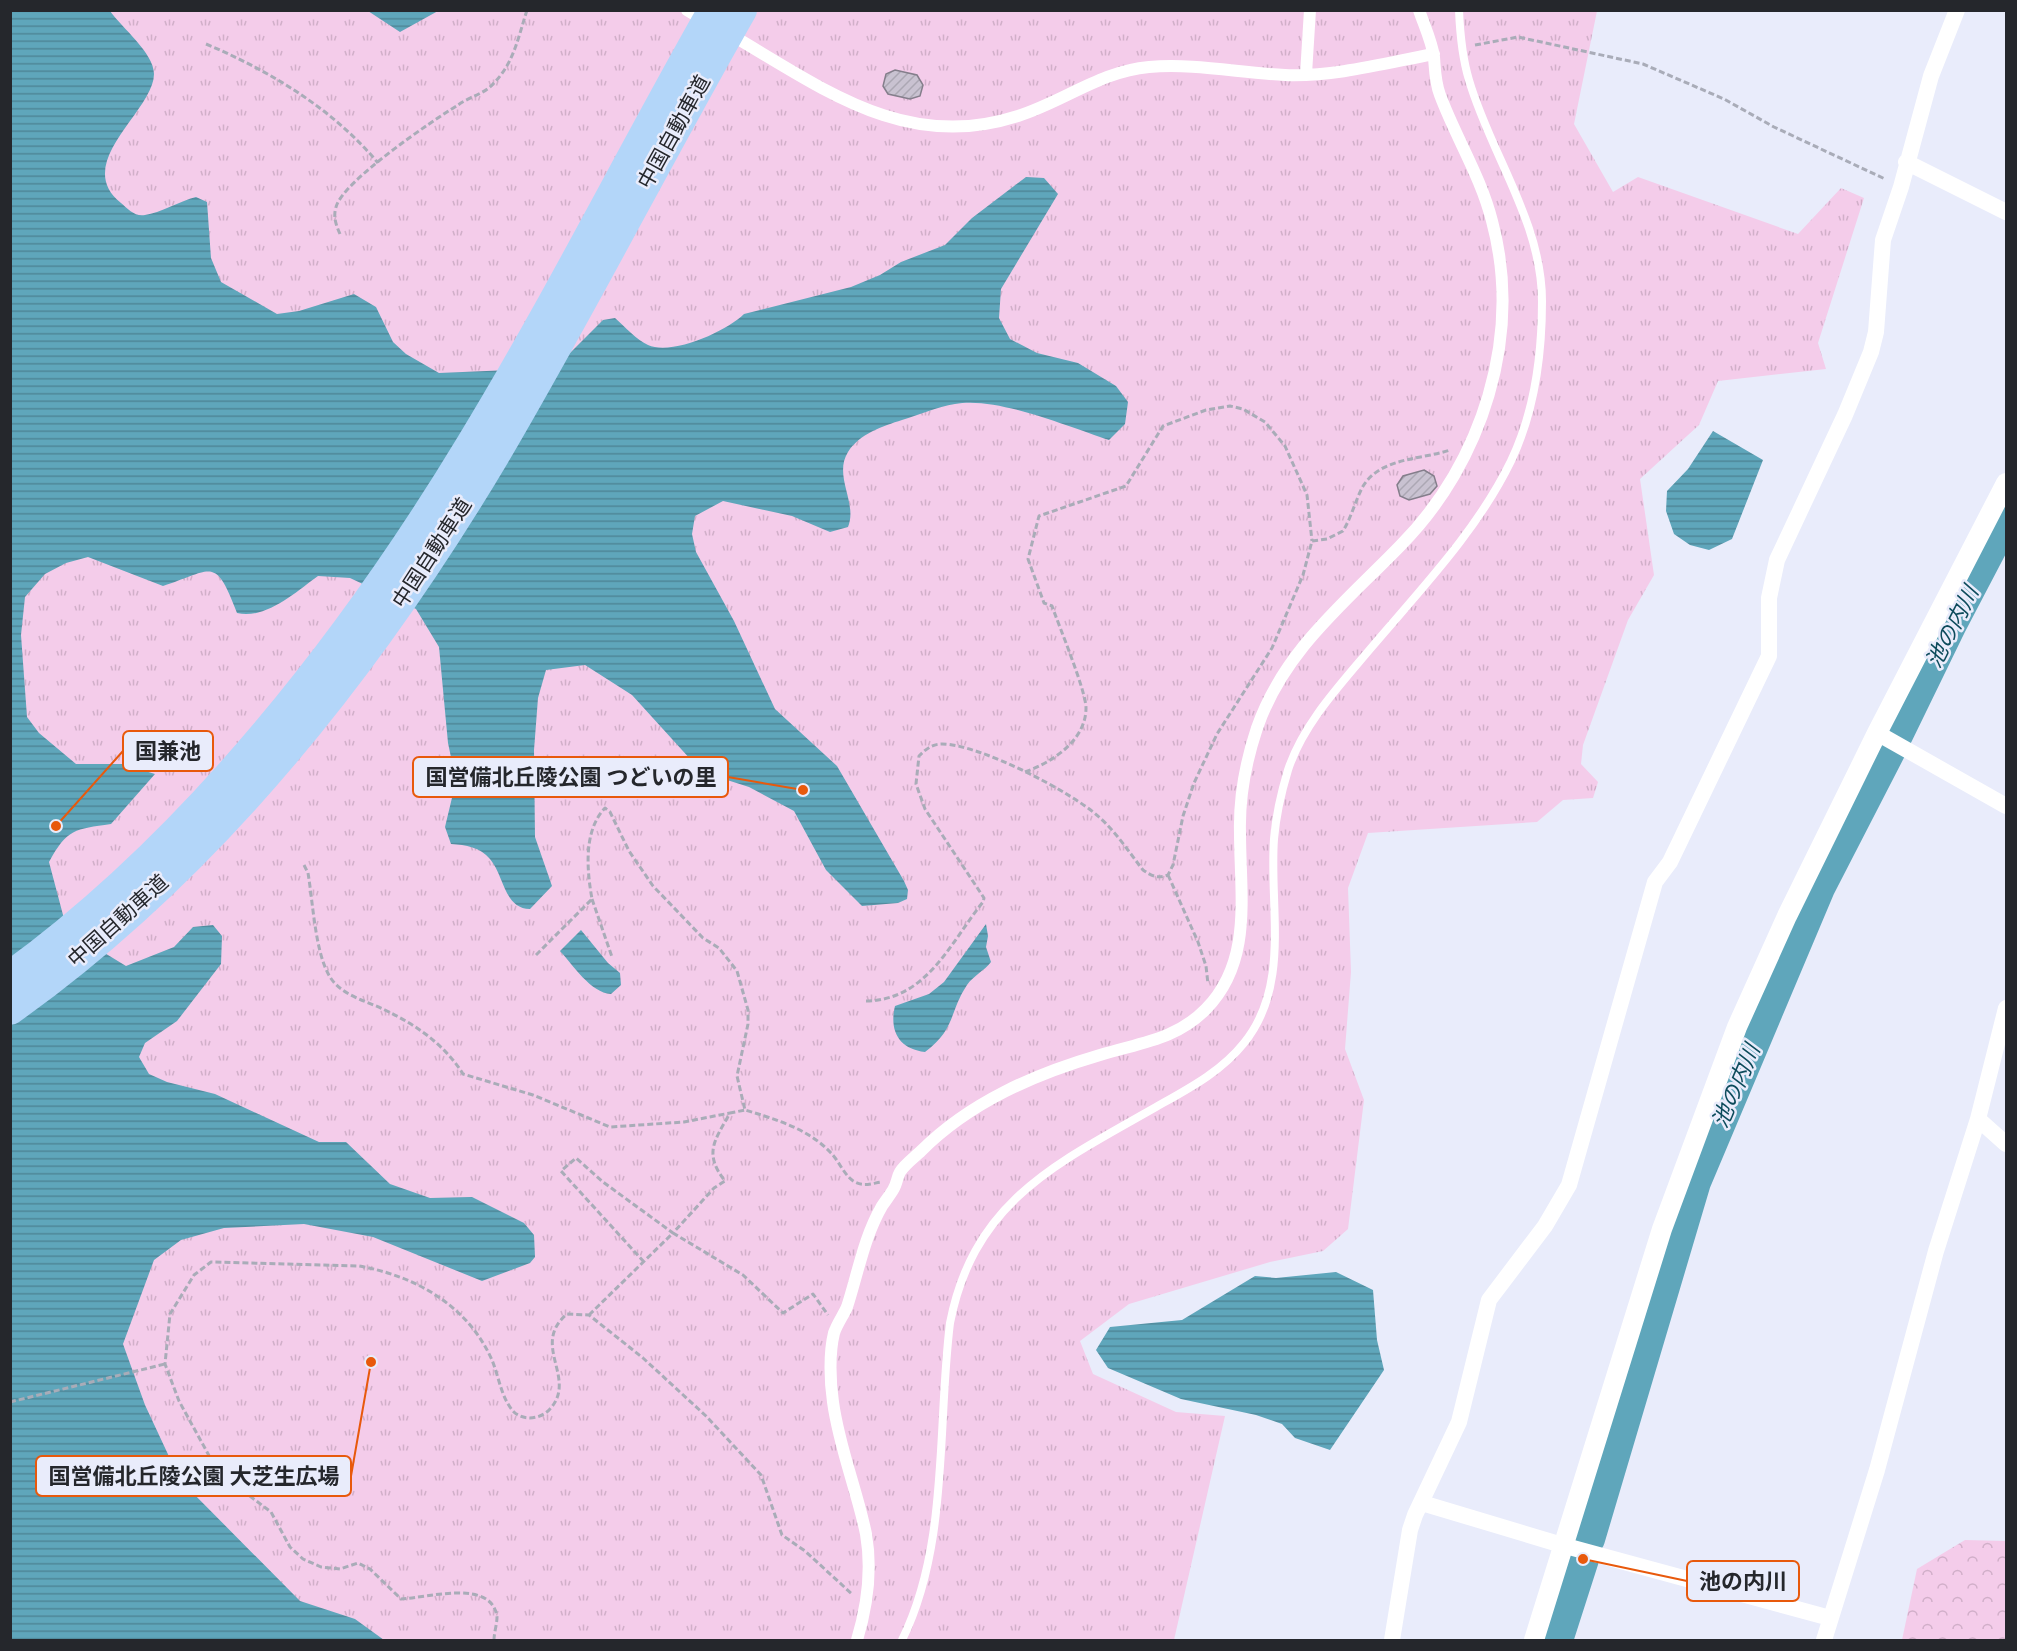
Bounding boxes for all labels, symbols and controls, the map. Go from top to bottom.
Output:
street label: 中国自動車道 [632,71,716,193]
street label: 中国自動車道 [387,493,477,613]
water label: 池の内川 [1920,580,1985,672]
callout: 国兼池 [123,731,213,771]
text: 国兼池 [135,738,201,765]
callout: 国営備北丘陵公園 つどいの里 [413,757,728,797]
text: 国営備北丘陵公園 つどいの里 [425,764,717,791]
street label: 中国自動車道 [62,869,174,973]
water label: 池の内川 [1706,1038,1766,1132]
callout: 国営備北丘陵公園 大芝生広場 [36,1456,351,1496]
text: 国営備北丘陵公園 大芝生広場 [48,1463,340,1490]
callout: 池の内川 [1687,1561,1799,1601]
text: 池の内川 [1699,1568,1787,1595]

